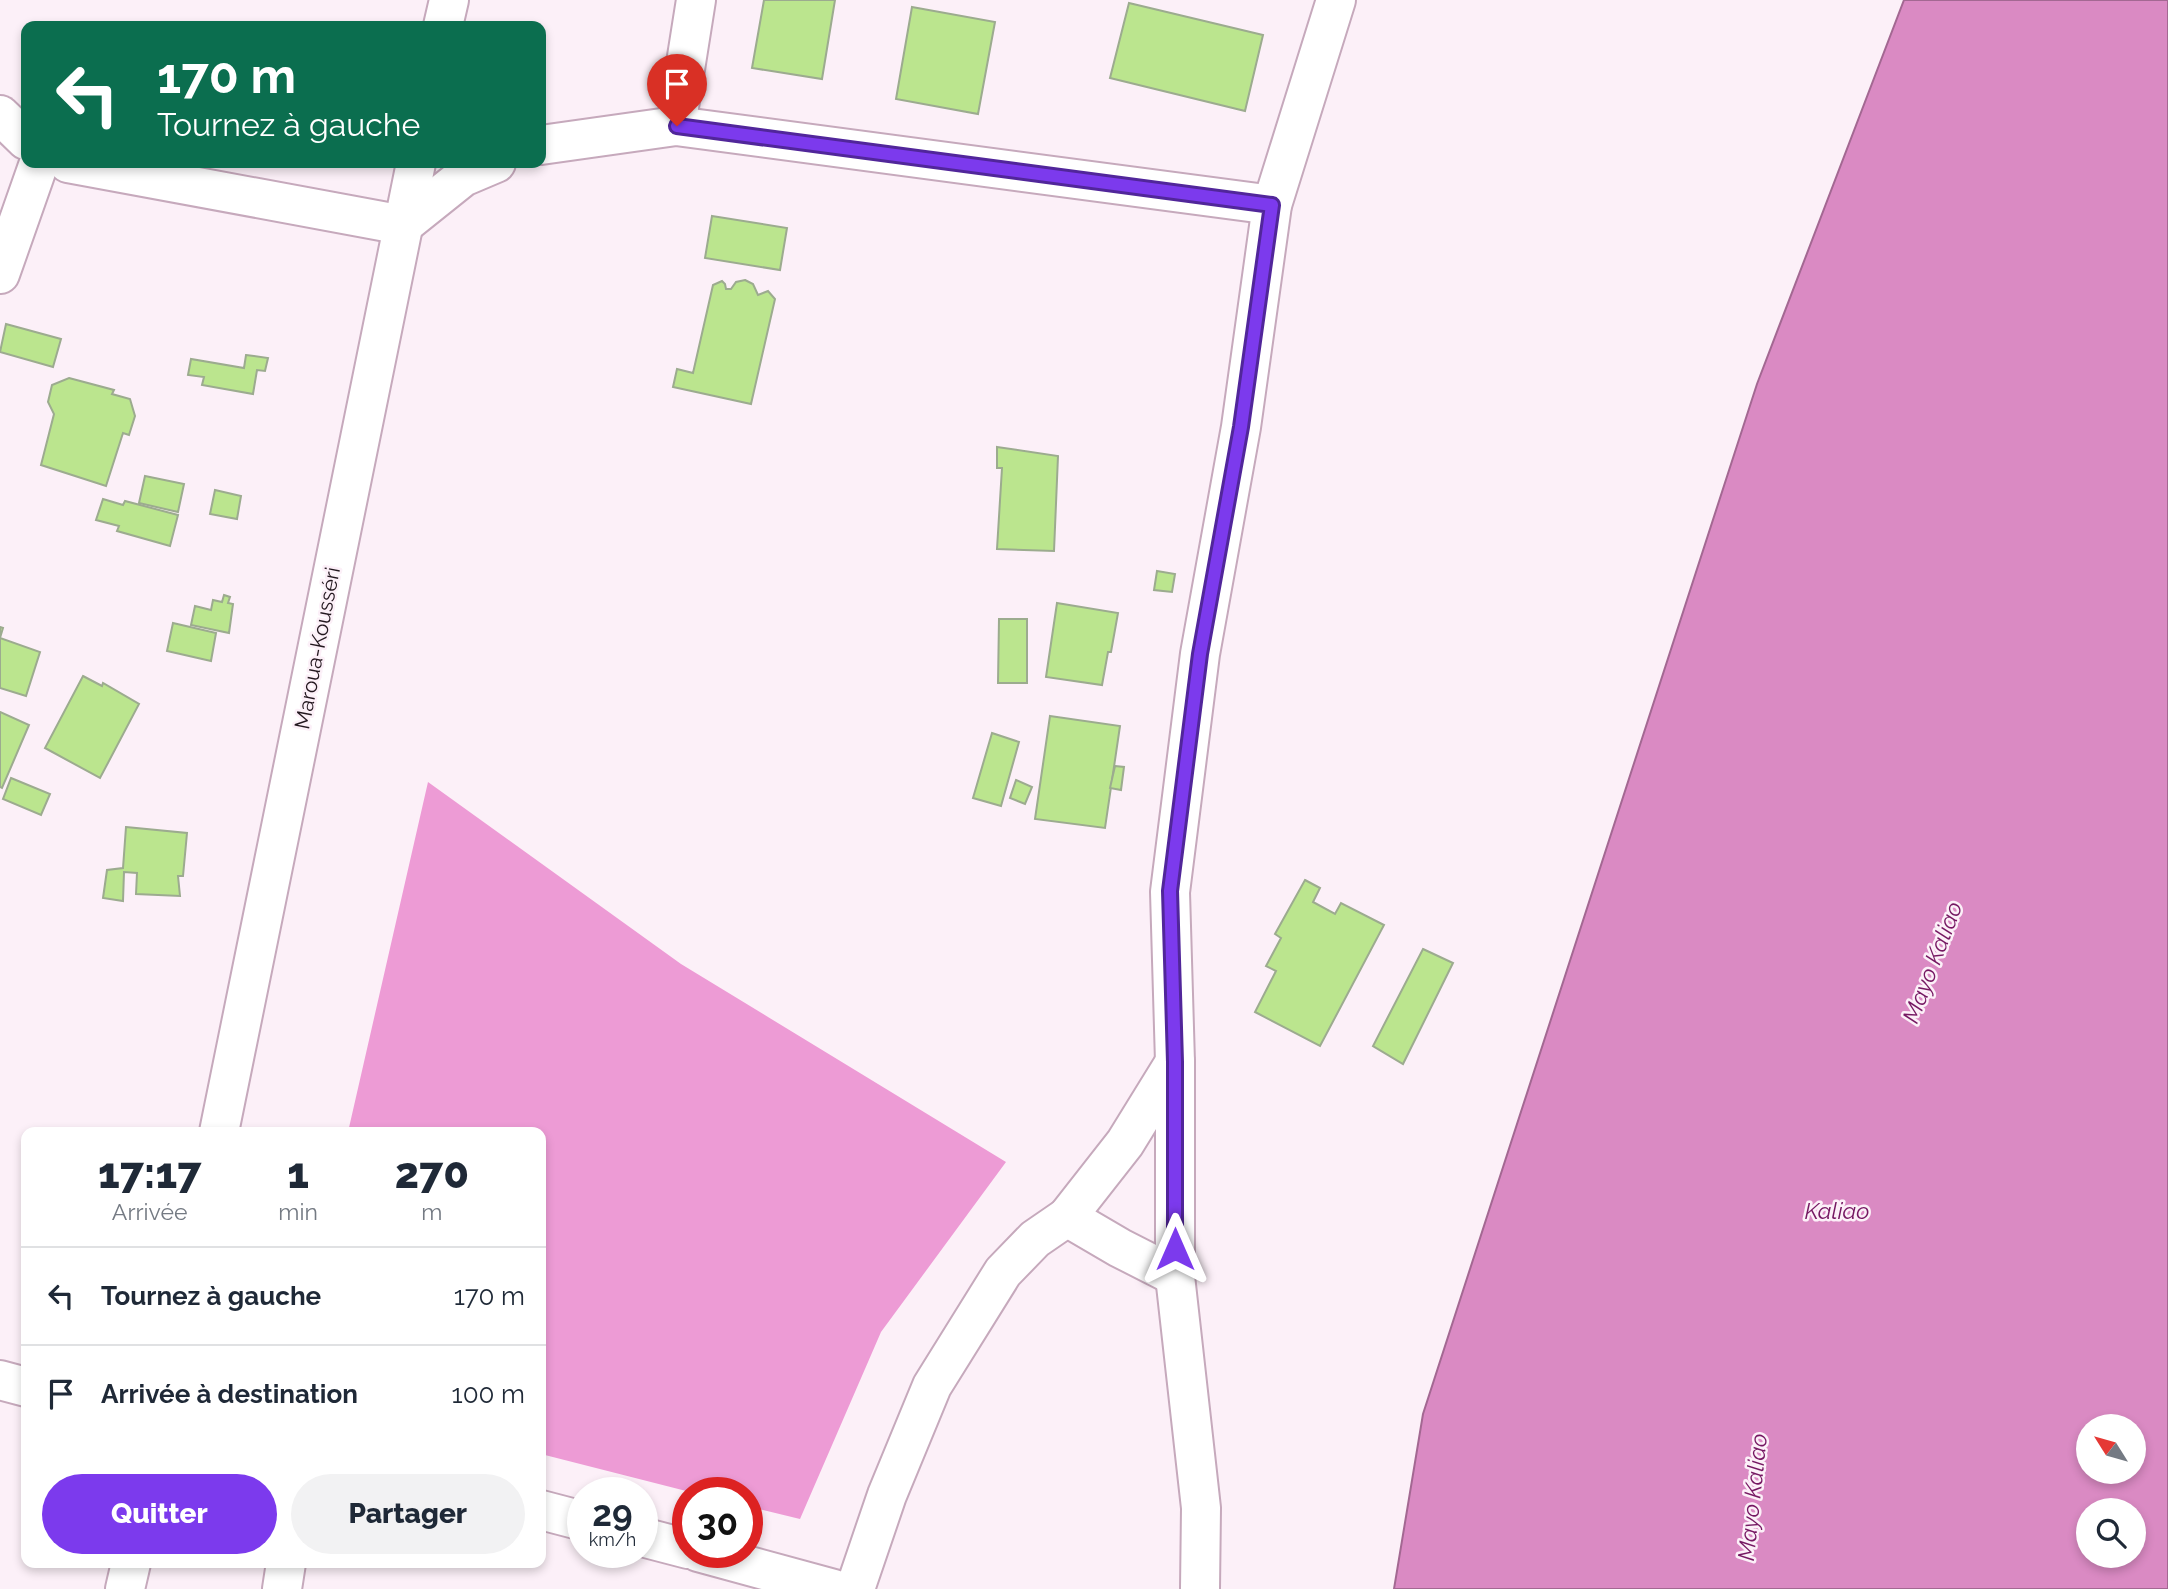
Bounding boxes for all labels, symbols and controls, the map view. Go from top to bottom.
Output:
text: 170 m [157,47,296,104]
icon: left [42,49,133,140]
pin [647,54,707,126]
icon: arrive [658,65,696,103]
text: Tournez à gauche [157,106,420,143]
street label: Maroua-Kousséri [289,565,345,731]
water label: Mayo Kaliao [1896,897,1968,1027]
text: 17:17 [98,1149,201,1198]
text: 1 [287,1149,309,1198]
text: 270 [395,1149,469,1198]
water label: Kaliao [1804,1197,1870,1224]
text: Arrivée [112,1198,187,1225]
text: min [278,1198,318,1225]
text: m [421,1198,442,1225]
position arrow [1138,1212,1212,1286]
icon: left [42,1277,80,1315]
text: Tournez à gauche [101,1281,321,1311]
text: 170 m [454,1281,525,1311]
icon: arrive [42,1375,80,1413]
text: Arrivée à destination [101,1379,358,1409]
text: 100 m [452,1379,525,1409]
north arrow [2076,1414,2146,1484]
map controls [2076,1414,2146,1568]
water label: Mayo Kaliao [1732,1432,1772,1562]
button: Quitter [42,1474,277,1554]
button: Partager [291,1474,525,1554]
speed limit sign: 30 [672,1477,763,1568]
text: 29 [592,1493,633,1534]
button: search [2076,1498,2146,1568]
text: km/h [589,1529,636,1550]

